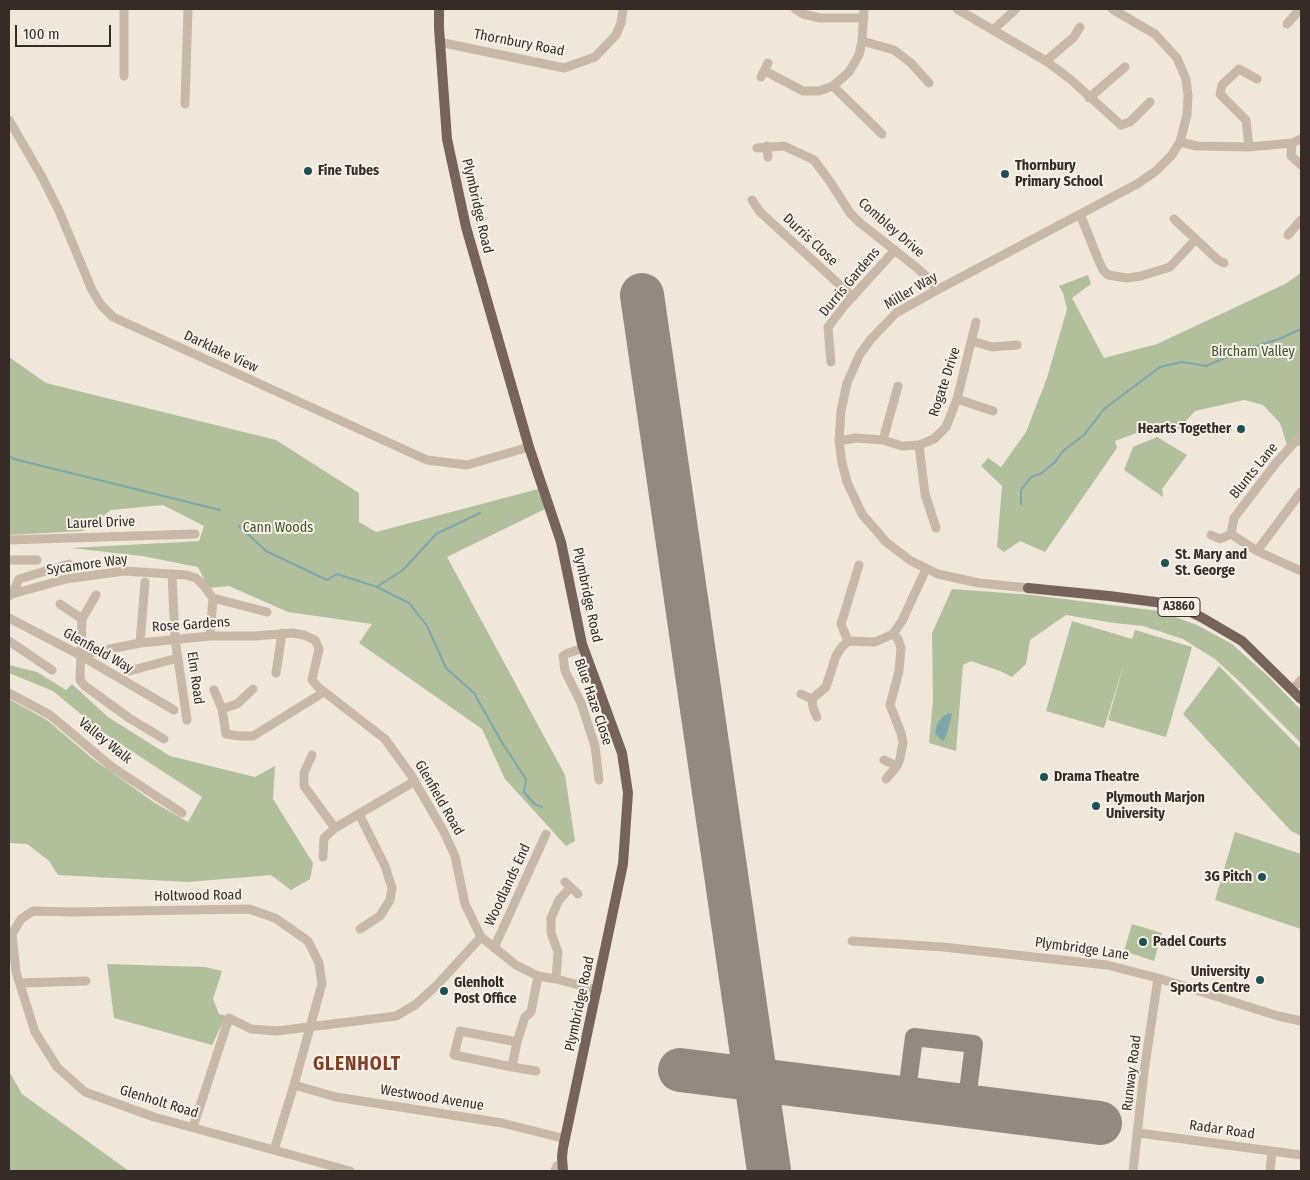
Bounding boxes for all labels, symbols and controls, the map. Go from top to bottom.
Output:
scale bar [18,15,114,47]
text: 100 m [23,25,60,43]
street label: Thornbury Road [472,26,566,60]
street label: Plymbridge Road [458,157,496,255]
place label: Thornbury Primary School [1015,158,1103,190]
place label: Fine Tubes [318,163,379,179]
marker: Fine Tubes [302,165,314,177]
marker: Thornbury Primary School [999,168,1011,180]
street label: Combley Drive [855,195,927,261]
street label: Durris Close [779,210,841,270]
street label: Durris Gardens [816,244,884,320]
street label: Miller Way [881,269,941,313]
street label: Darklake View [181,327,261,377]
park label: Bircham Valley [1211,344,1295,360]
street label: Rogate Drive [926,345,964,419]
place label: Hearts Together [1138,421,1231,437]
marker: Hearts Together [1235,423,1247,435]
street label: Blunts Lane [1226,440,1282,502]
street label: Laurel Drive [67,513,135,533]
park label: Cann Woods [243,520,313,536]
street label: Plymbridge Road [569,546,605,644]
place label: St. Mary and St. George [1175,547,1247,580]
street label: Sycamore Way [45,551,129,579]
marker: St. Mary and St. George [1159,557,1171,569]
road number: A3860 [1158,598,1200,616]
street label: Rose Gardens [151,614,231,636]
street label: Glenfield Way [60,625,136,677]
street label: Elm Road [183,650,207,706]
street label: Blue Haze Close [570,656,616,748]
street label: Valley Walk [75,714,135,768]
street label: Glenfield Road [411,758,467,838]
place label: Drama Theatre [1054,769,1139,785]
marker: Drama Theatre [1038,771,1050,783]
place label: Plymouth Marjon University [1106,790,1205,822]
marker: Plymouth Marjon University [1090,800,1102,812]
street label: Woodlands End [482,841,534,929]
place label: 3G Pitch [1205,869,1252,885]
marker: 3G Pitch [1256,871,1268,883]
street label: Holtwood Road [154,887,242,905]
street label: Plymbridge Lane [1034,934,1130,964]
place label: Padel Courts [1153,934,1226,950]
marker: Padel Courts [1137,936,1149,948]
street label: Plymbridge Road [562,955,598,1053]
place label: University Sports Centre [1170,964,1250,996]
marker: University Sports Centre [1254,974,1266,986]
place label: Glenholt Post Office [454,975,517,1008]
marker: Glenholt Post Office [438,985,450,997]
street label: Runway Road [1119,1034,1145,1112]
district label: GLENHOLT [312,1054,402,1076]
street label: Glenholt Road [118,1082,200,1122]
street label: Westwood Avenue [379,1082,485,1114]
street label: Radar Road [1188,1117,1256,1143]

